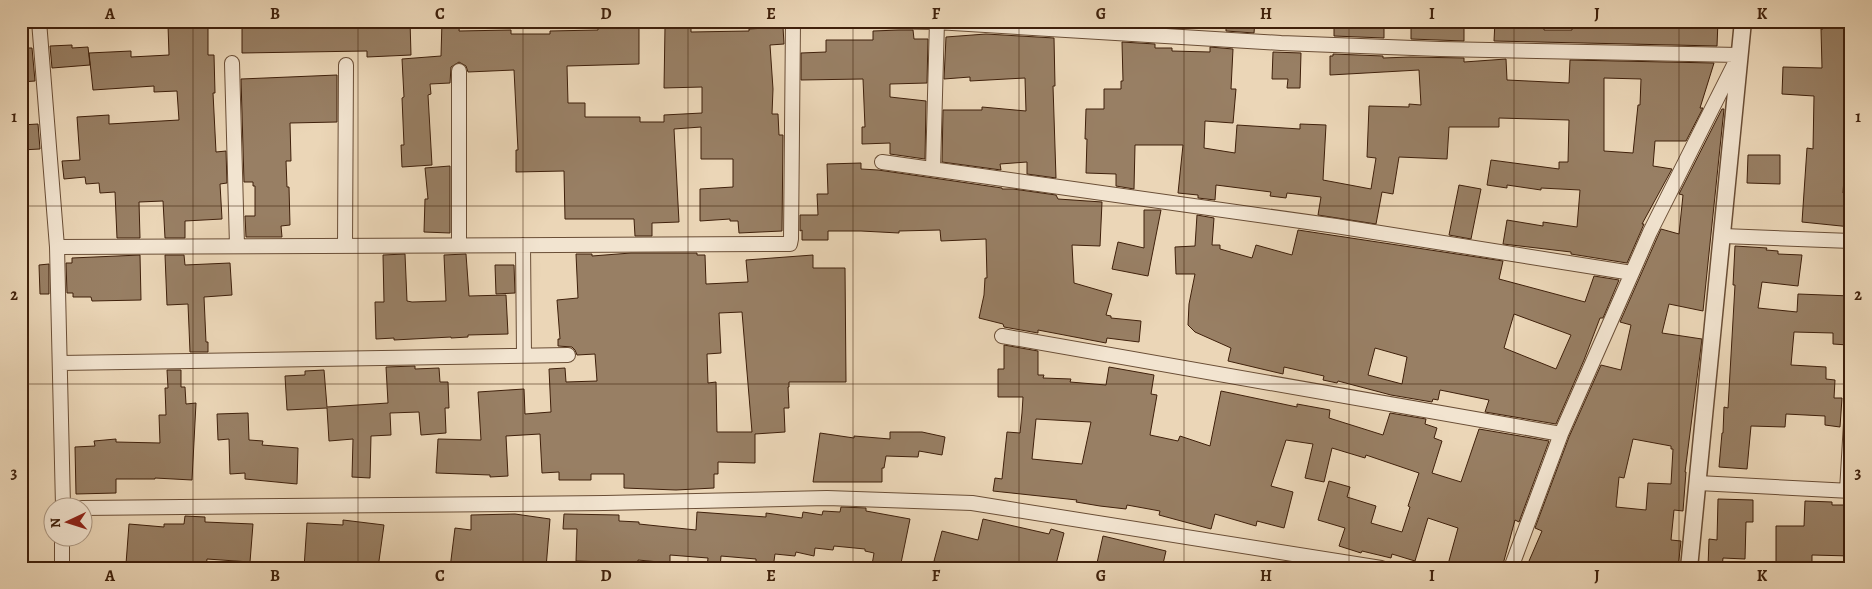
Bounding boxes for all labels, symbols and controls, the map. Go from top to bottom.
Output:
text: A [104,3,116,25]
text: B [270,3,280,25]
text: C [435,3,445,25]
text: D [600,3,612,25]
text: E [766,3,776,25]
text: F [932,3,941,25]
text: G [1096,3,1106,25]
text: H [1260,3,1272,25]
text: I [1429,3,1435,25]
text: J [1594,3,1600,25]
text: K [1757,3,1768,25]
text: 1 [11,106,17,128]
text: 1 [1855,106,1861,128]
text: 2 [10,284,18,306]
text: 2 [1854,284,1862,306]
text: 3 [11,462,18,484]
text: 3 [1855,462,1862,484]
north arrow [42,496,92,546]
text: N [46,517,65,529]
text: A [104,565,116,587]
text: B [270,565,280,587]
text: C [435,565,445,587]
text: D [600,565,612,587]
text: E [766,565,776,587]
text: F [932,565,941,587]
text: G [1096,565,1106,587]
text: H [1260,565,1272,587]
text: I [1429,565,1435,587]
text: J [1594,565,1600,587]
text: K [1757,565,1768,587]

